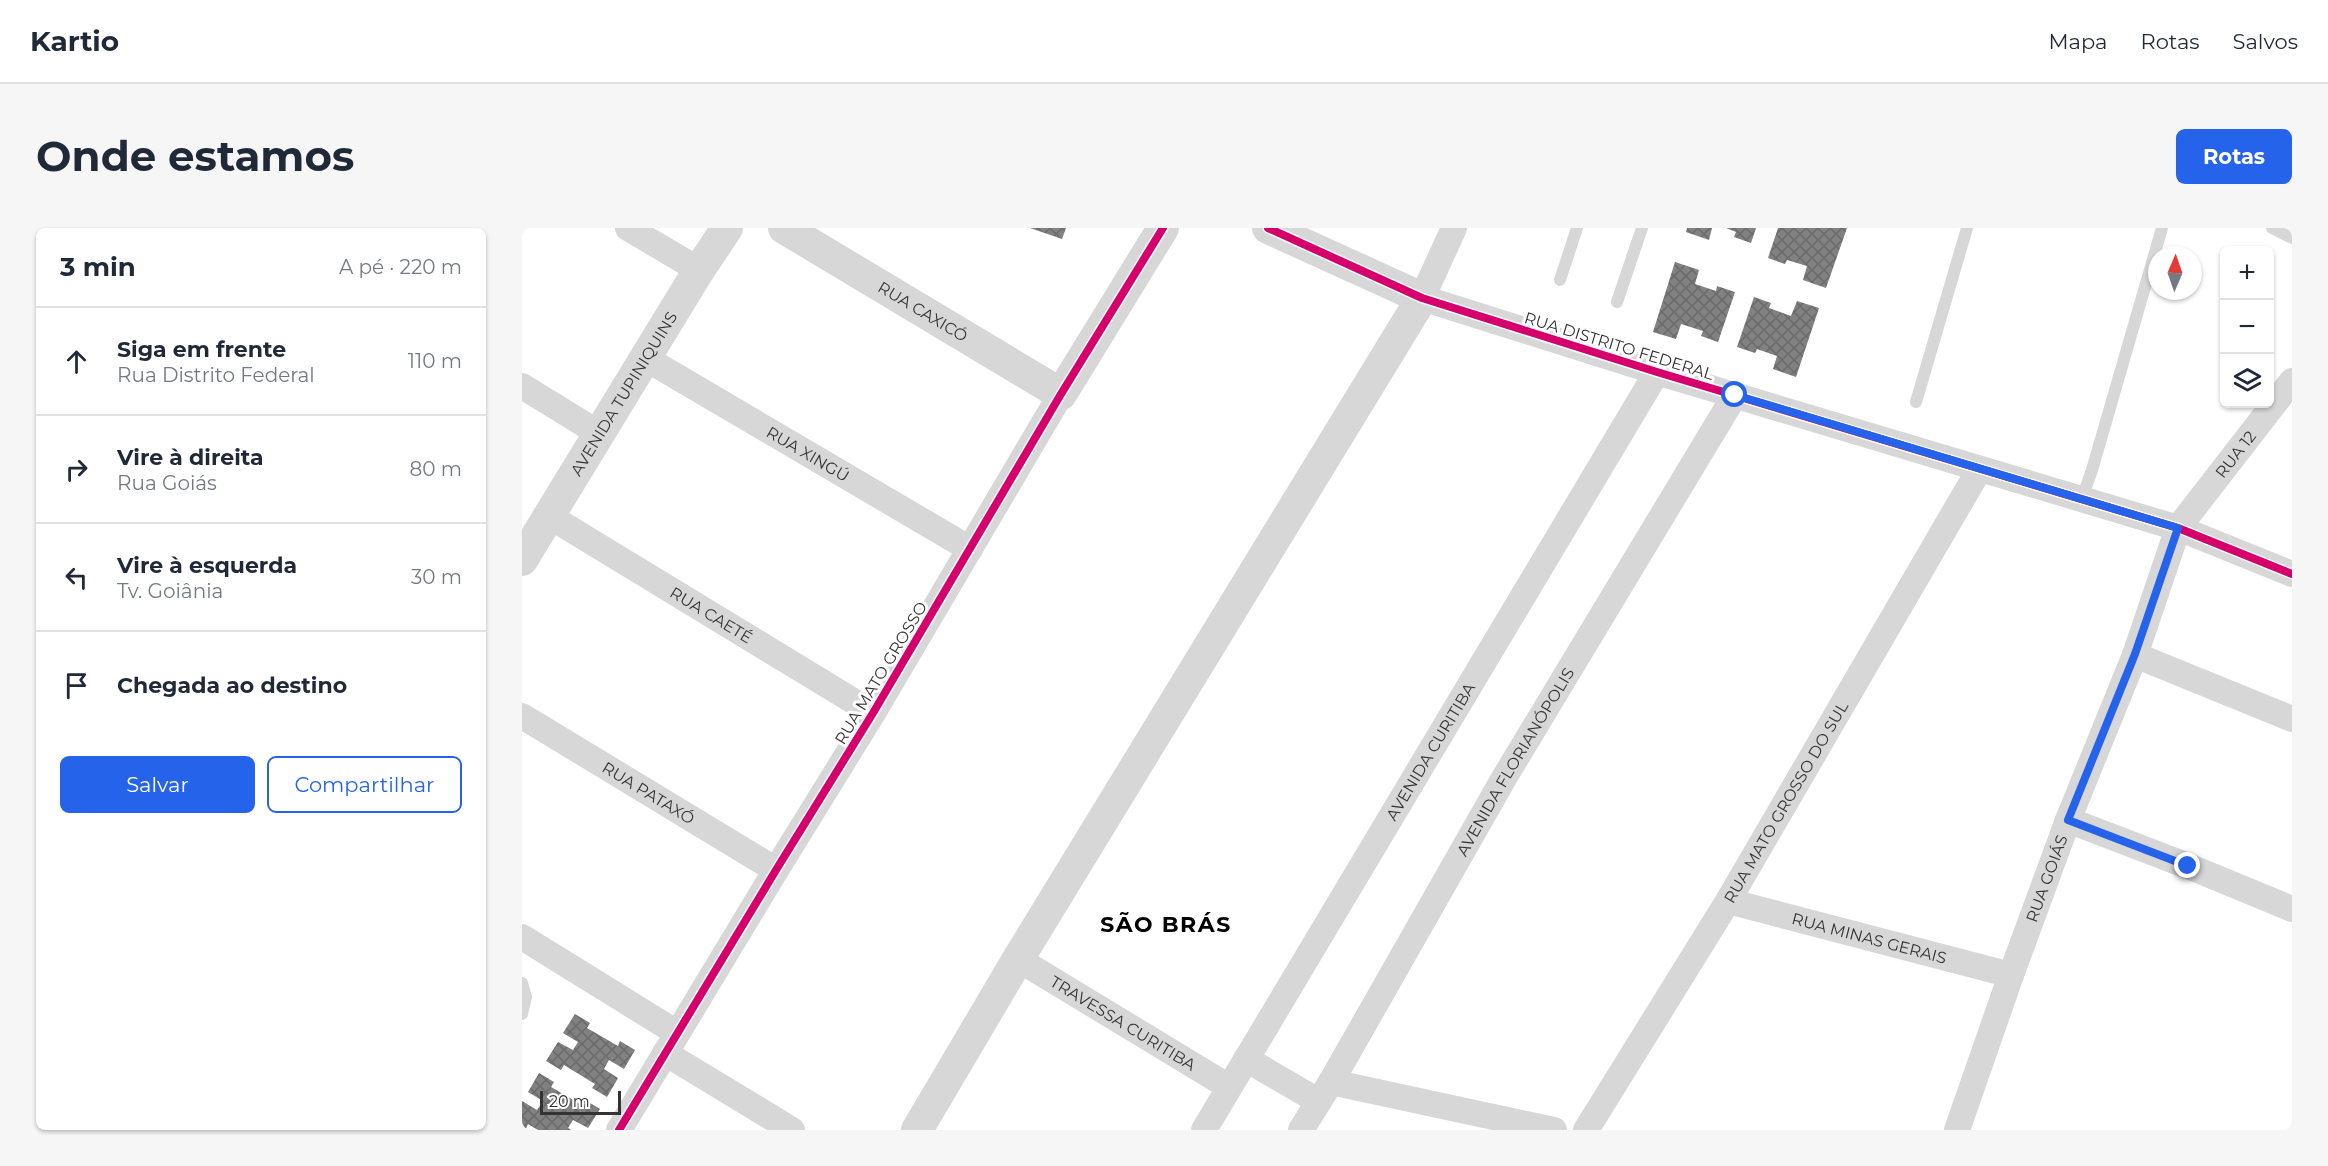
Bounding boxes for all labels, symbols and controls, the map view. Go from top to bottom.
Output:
text: Kartio [30,24,119,58]
text: Mapa [2048,29,2107,54]
text: Rotas [2140,29,2200,54]
text: Salvos [2233,29,2298,54]
button: Rotas [2176,129,2292,184]
text: Onde estamos [36,130,354,182]
north arrow [2148,246,2202,300]
map controls [2220,246,2274,408]
button: + [2220,246,2274,300]
text: 3 min [60,251,136,283]
text: A pé · 220 m [339,255,462,279]
street label: RUA CAXICÓ [875,277,971,345]
button: − [2220,300,2274,354]
street label: AVENIDA TUPINIQUINS [566,308,681,479]
street label: RUA DISTRITO FEDERAL [1522,308,1716,384]
text: Siga em frente [117,336,286,363]
icon: ahead [60,345,93,378]
text: 110 m [408,349,462,373]
button: layers [2220,354,2274,408]
text: Rua Distrito Federal [117,363,315,387]
route start [1721,381,1747,407]
street label: RUA XINGÚ [763,422,853,485]
street label: RUA 12 [2211,427,2260,481]
text: Vire à direita [117,444,264,471]
icon: right [60,453,93,486]
text: 80 m [410,457,462,481]
text: Rua Goiás [117,471,217,495]
text: Vire à esquerda [117,552,297,579]
icon: left [60,561,93,594]
text: 30 m [411,565,462,589]
text: Tv. Goiânia [117,579,223,603]
street label: RUA CAETÉ [667,582,756,647]
street label: RUA MATO GROSSO [831,598,931,748]
street label: AVENIDA FLORIANÓPOLIS [1452,664,1578,859]
icon: arrive [60,669,93,702]
text: Chegada ao destino [117,672,347,699]
street label: AVENIDA CURITIBA [1382,679,1479,824]
street label: RUA MATO GROSSO DO SUL [1720,697,1852,906]
button: Salvar [60,756,255,813]
button: Compartilhar [267,756,462,813]
street label: RUA PATAXÓ [599,758,698,828]
street label: RUA GOIÁS [2022,832,2071,925]
route end [2174,852,2200,878]
street label: RUA MINAS GERAIS [1790,909,1949,967]
district label: SÃO BRÁS [1100,911,1232,938]
street label: TRAVESSA CURITIBA [1047,971,1200,1074]
scale bar [540,1088,621,1116]
text: 20 m [549,1092,590,1111]

